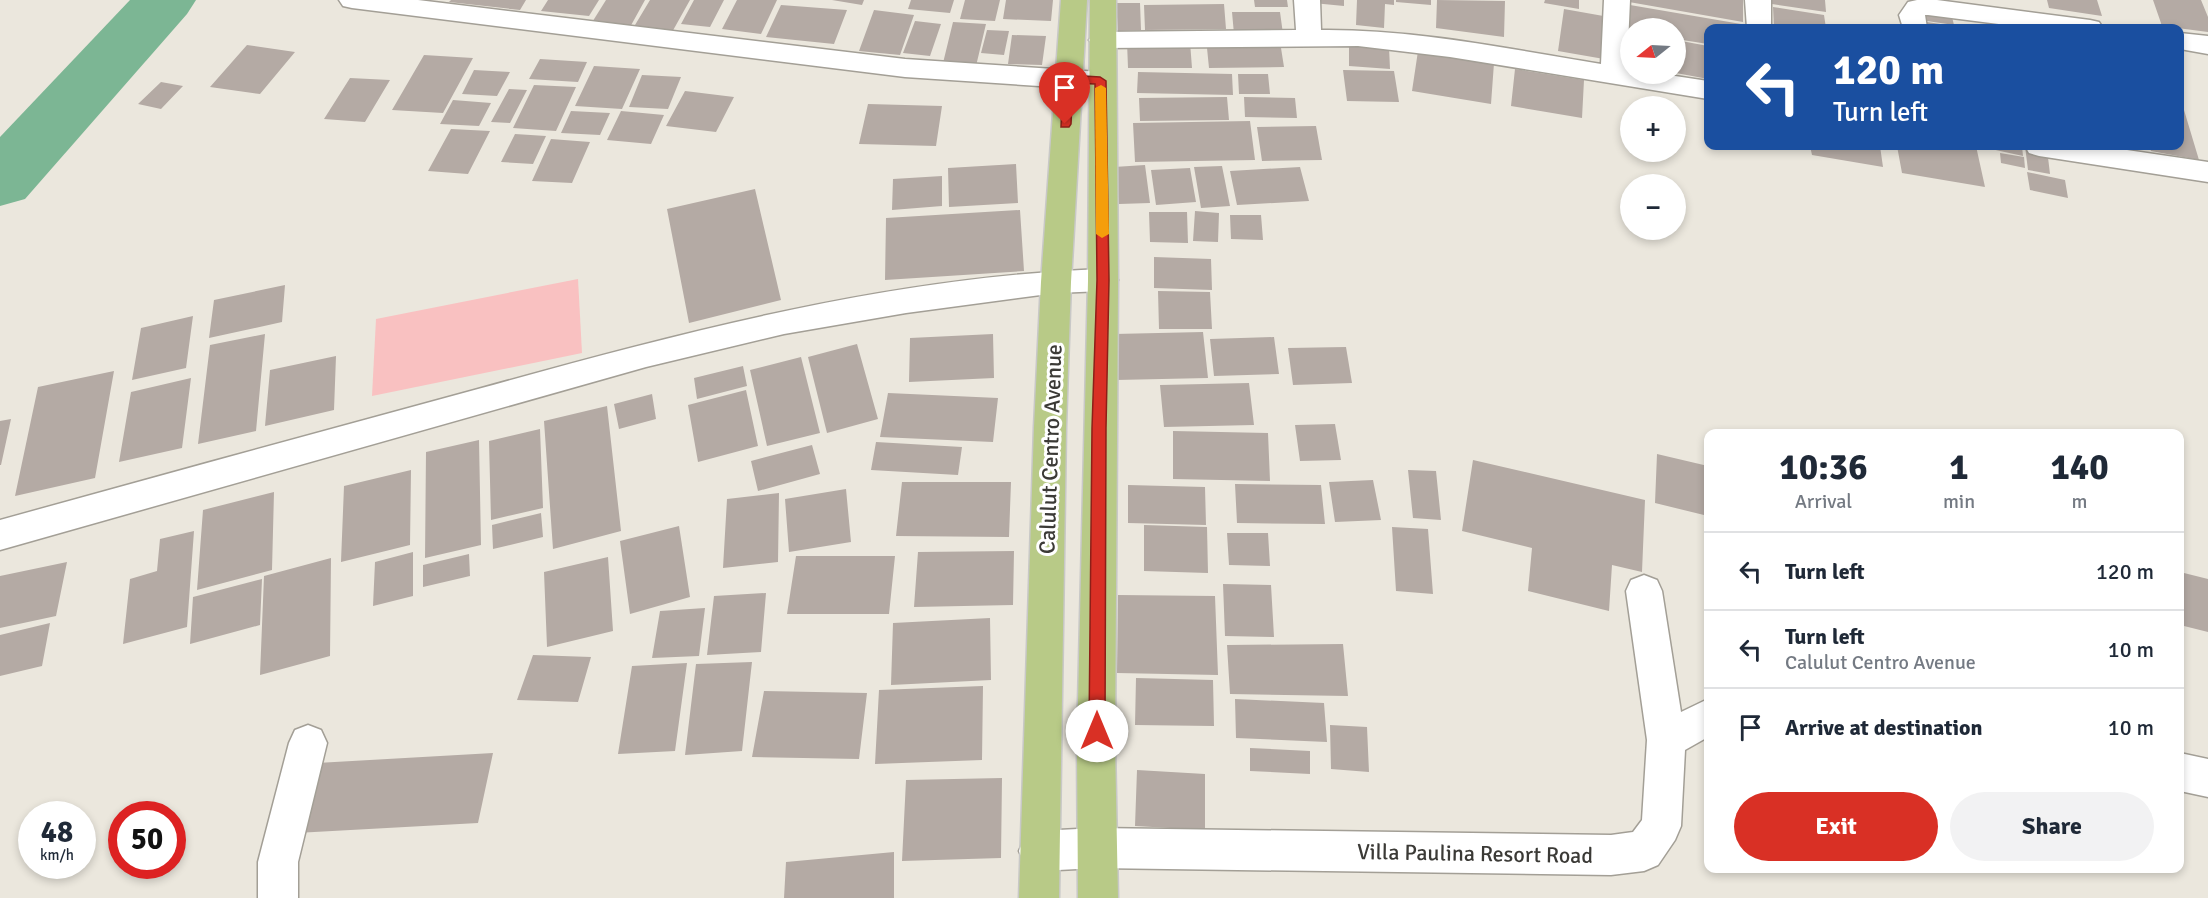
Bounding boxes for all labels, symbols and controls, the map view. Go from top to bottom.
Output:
north arrow [1620,18,1686,84]
map controls [1620,18,1686,240]
text: 120 m [1833,45,1944,96]
icon: left [1734,48,1812,126]
pin [1039,62,1090,124]
icon: arrive [1048,71,1081,104]
button: + [1620,96,1686,162]
text: Turn left [1833,96,1928,129]
button: − [1620,174,1686,240]
street label: Calulut Centro Avenue [1033,344,1068,554]
text: 10:36 [1779,445,1868,490]
text: 1 [1949,445,1969,490]
text: 140 [2050,445,2109,490]
text: Arrival [1795,489,1852,514]
text: min [1943,489,1975,514]
text: m [2072,489,2088,514]
icon: left [1734,555,1767,588]
text: Turn left [1785,558,1865,585]
text: 120 m [2096,558,2154,585]
text: Turn left [1785,623,1865,650]
icon: left [1734,633,1767,666]
text: 10 m [2108,636,2154,663]
text: Calulut Centro Avenue [1785,650,1976,675]
position arrow [1065,699,1129,763]
icon: arrive [1734,711,1767,744]
text: Arrive at destination [1785,714,1982,741]
text: 10 m [2108,714,2154,741]
button: Exit [1734,792,1938,861]
button: Share [1950,792,2154,861]
speed limit sign: 50 [108,801,186,879]
text: 48 [41,814,73,851]
street label: Villa Paulina Resort Road [1357,838,1593,869]
text: km/h [40,846,74,864]

